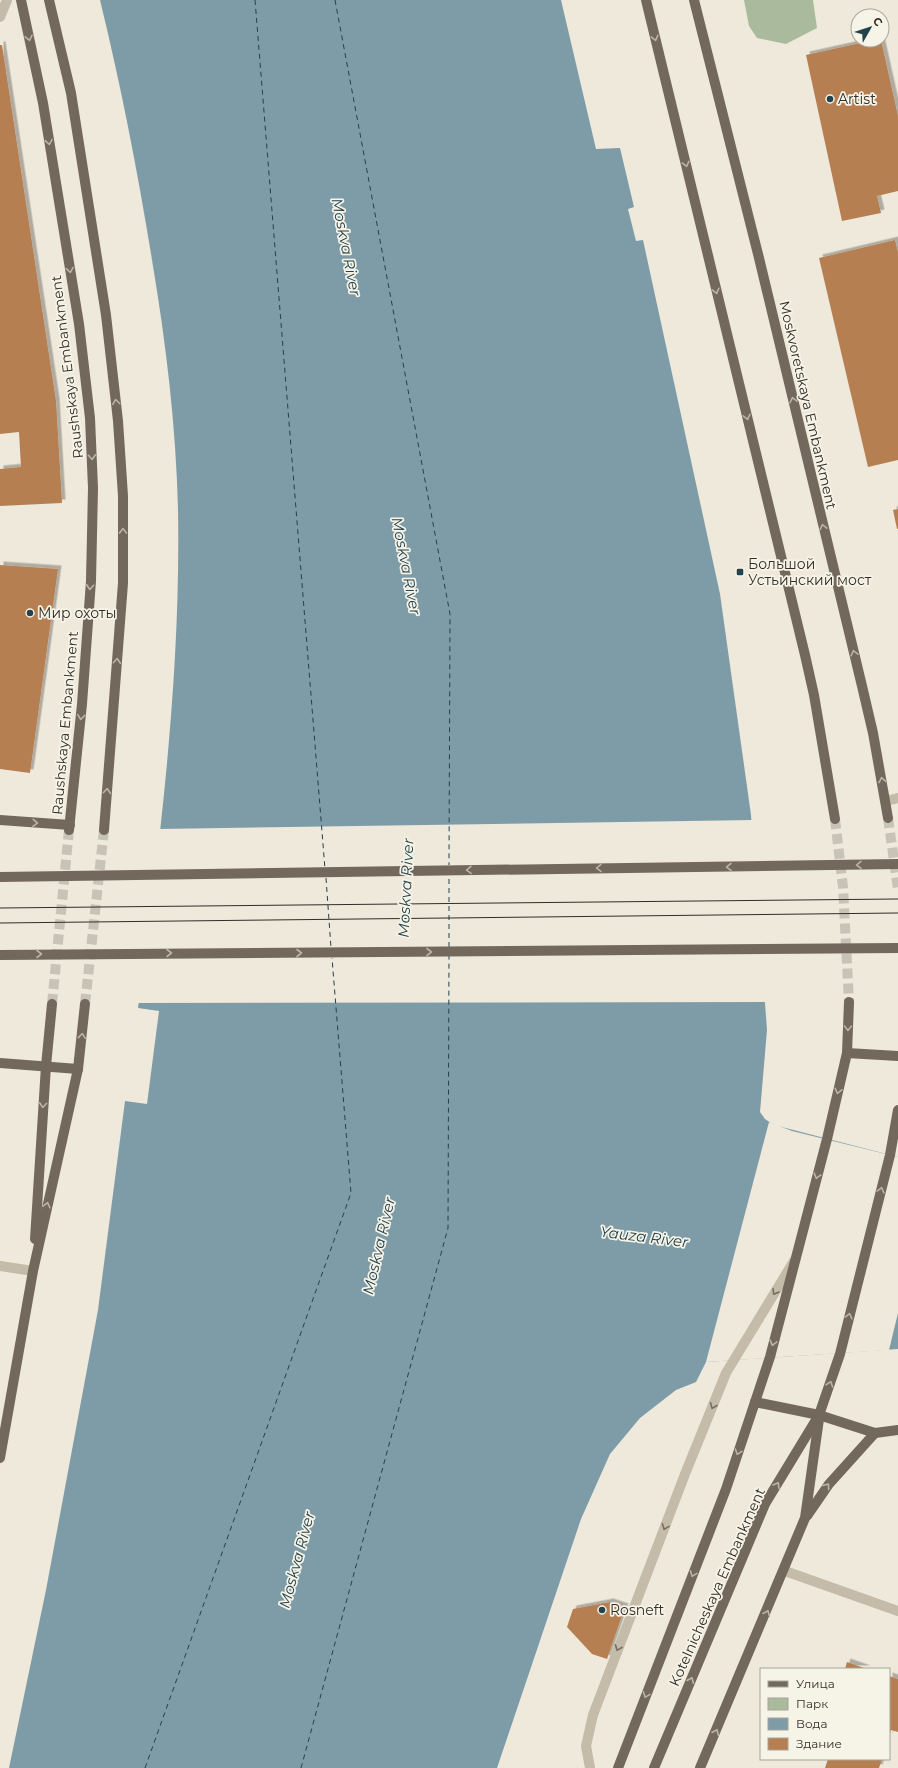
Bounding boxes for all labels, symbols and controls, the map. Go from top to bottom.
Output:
north arrow [850,8,890,48]
text: С [870,14,886,29]
one-way arrow [650,34,659,41]
one-way arrow [25,35,33,41]
place label: Artist [838,90,876,108]
marker: Artist [825,94,835,104]
one-way arrow [45,139,53,145]
one-way arrow [681,161,689,167]
water label: Moskva River [328,196,365,298]
one-way arrow [65,267,74,273]
street label: Raushskaya Embankment [47,274,87,460]
one-way arrow [712,287,720,294]
street label: Moskvoretskaya Embankment [775,299,841,511]
one-way arrow [789,397,797,404]
one-way arrow [112,399,121,405]
one-way arrow [742,413,751,420]
one-way arrow [88,454,96,460]
water label: Moskva River [388,515,425,617]
one-way arrow [819,524,827,530]
one-way arrow [119,528,127,534]
place label: Большой Устьинский мост [748,555,872,589]
marker: Большой Устьинский мост [735,567,745,577]
one-way arrow [86,584,95,590]
place label: Мир охоты [38,604,116,622]
marker: Мир охоты [25,608,35,618]
street label: Raushskaya Embankment [48,630,82,816]
one-way arrow [850,650,859,657]
one-way arrow [113,658,122,664]
one-way arrow [76,714,85,720]
one-way arrow [878,777,887,783]
one-way arrow [103,788,112,794]
one-way arrow [32,818,38,827]
water label: Moskva River [393,837,418,938]
one-way arrow [856,861,862,869]
one-way arrow [726,862,732,871]
one-way arrow [596,864,602,873]
one-way arrow [466,866,472,875]
one-way arrow [296,948,302,957]
one-way arrow [426,948,432,956]
one-way arrow [166,949,172,958]
one-way arrow [36,950,42,958]
one-way arrow [844,1025,852,1031]
one-way arrow [77,1033,86,1039]
one-way arrow [835,1088,843,1094]
one-way arrow [39,1102,48,1108]
one-way arrow [813,1172,822,1179]
one-way arrow [876,1187,885,1194]
water label: Moskva River [358,1194,399,1296]
one-way arrow [43,1202,51,1208]
water label: Yauza River [599,1222,690,1251]
one-way arrow [772,1288,780,1295]
one-way arrow [845,1313,853,1319]
one-way arrow [770,1339,778,1346]
one-way arrow [825,1381,833,1388]
one-way arrow [709,1403,717,1410]
one-way arrow [734,1448,743,1455]
one-way arrow [772,1482,779,1489]
one-way arrow [822,1484,829,1491]
street label: Kotelnicheskaya Embankment [665,1485,769,1689]
water label: Moskva River [274,1508,319,1610]
one-way arrow [661,1524,669,1531]
one-way arrow [689,1570,697,1577]
place label: Rosneft [610,1601,664,1619]
marker: Rosneft [597,1605,607,1615]
one-way arrow [762,1609,770,1616]
one-way arrow [615,1645,623,1652]
legend [760,1668,890,1760]
text: Улица [796,1676,835,1691]
one-way arrow [686,1677,694,1684]
one-way arrow [643,1692,651,1699]
text: Парк [796,1696,828,1711]
text: Вода [796,1716,827,1731]
one-way arrow [711,1729,719,1736]
text: Здание [796,1736,842,1751]

